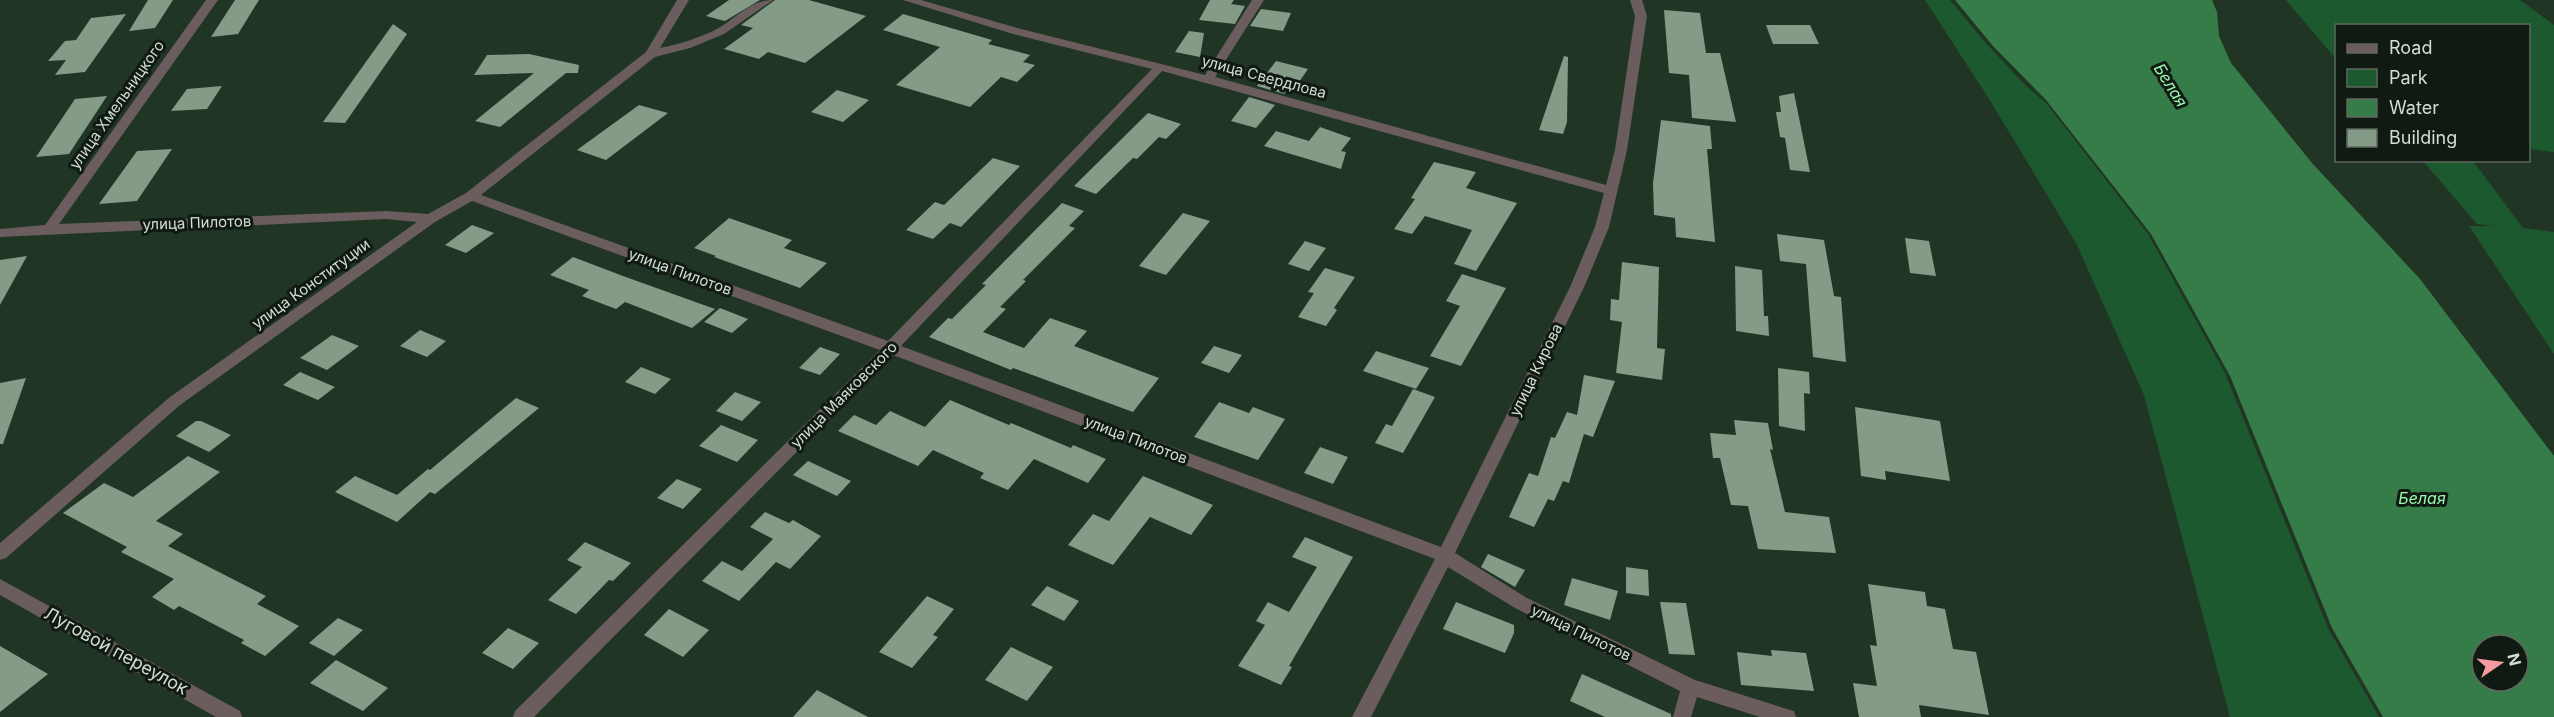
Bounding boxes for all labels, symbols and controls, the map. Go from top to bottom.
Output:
legend [2335,24,2530,162]
street label: улица Хмельницкого [65,37,168,173]
text: Road [2389,37,2432,58]
street label: улица Свердлова [1200,51,1328,102]
water label: Белая [2150,60,2192,111]
text: Park [2389,67,2428,88]
text: Water [2389,97,2439,118]
text: Building [2389,127,2457,148]
street label: улица Пилотов [142,211,252,234]
street label: улица Конституции [248,234,373,333]
street label: улица Пилотов [626,244,734,299]
street label: улица Кирова [1505,320,1566,419]
street label: улица Маяковского [786,337,901,452]
street label: улица Пилотов [1082,411,1190,468]
water label: Белая [2398,488,2446,508]
street label: улица Пилотов [1528,600,1634,665]
street label: Луговой переулок [41,602,192,699]
north arrow [2470,633,2530,693]
text: N [2503,651,2526,668]

